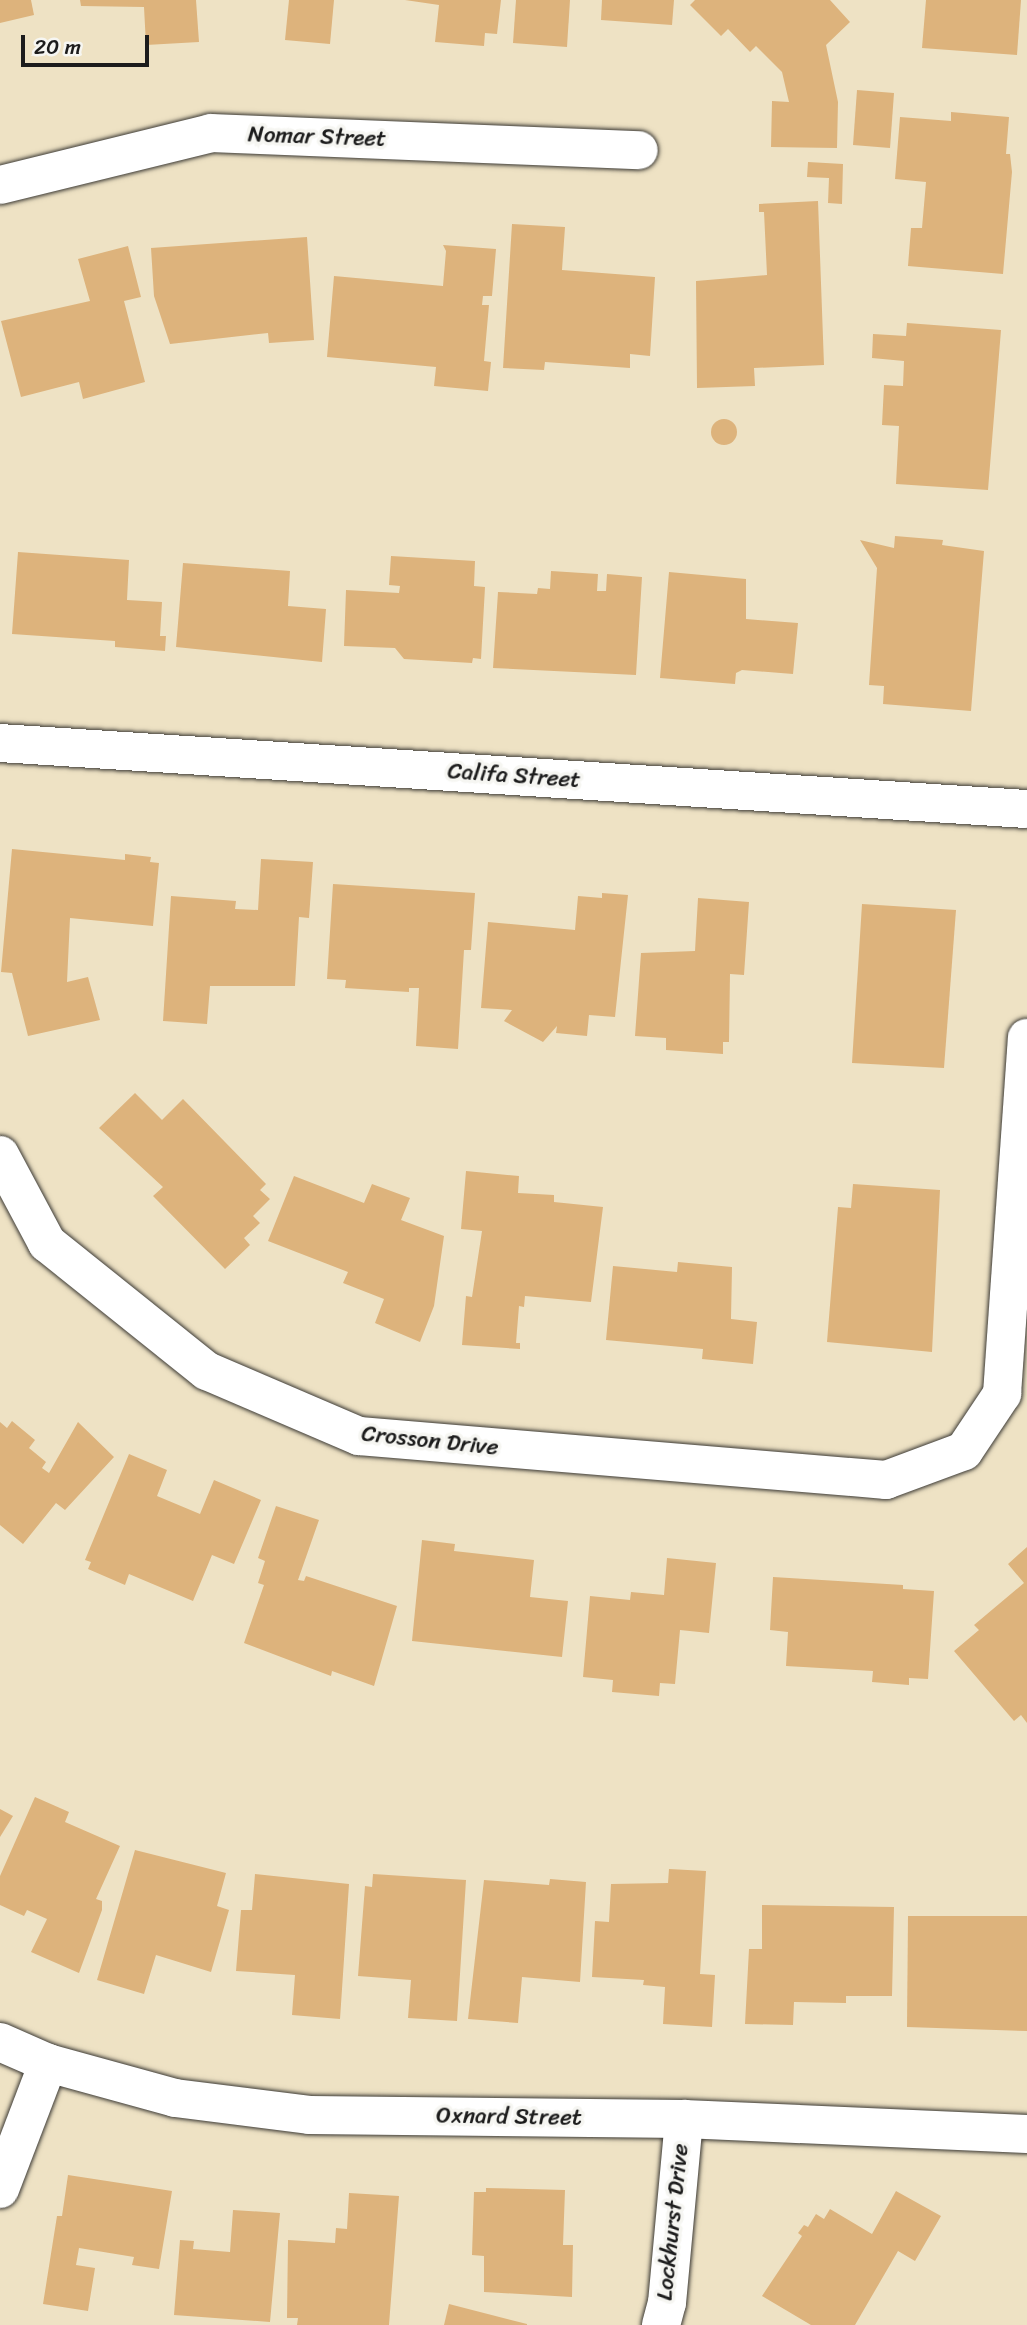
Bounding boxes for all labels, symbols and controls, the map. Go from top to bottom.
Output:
scale bar [24,21,152,65]
text: 20 m [34,28,81,66]
street label: Nomar Street [247,121,387,153]
street label: Califa Street [447,758,581,794]
street label: Crosson Drive [360,1420,500,1462]
street label: Oxnard Street [436,2102,582,2132]
street label: Lockhurst Drive [651,2142,695,2302]

